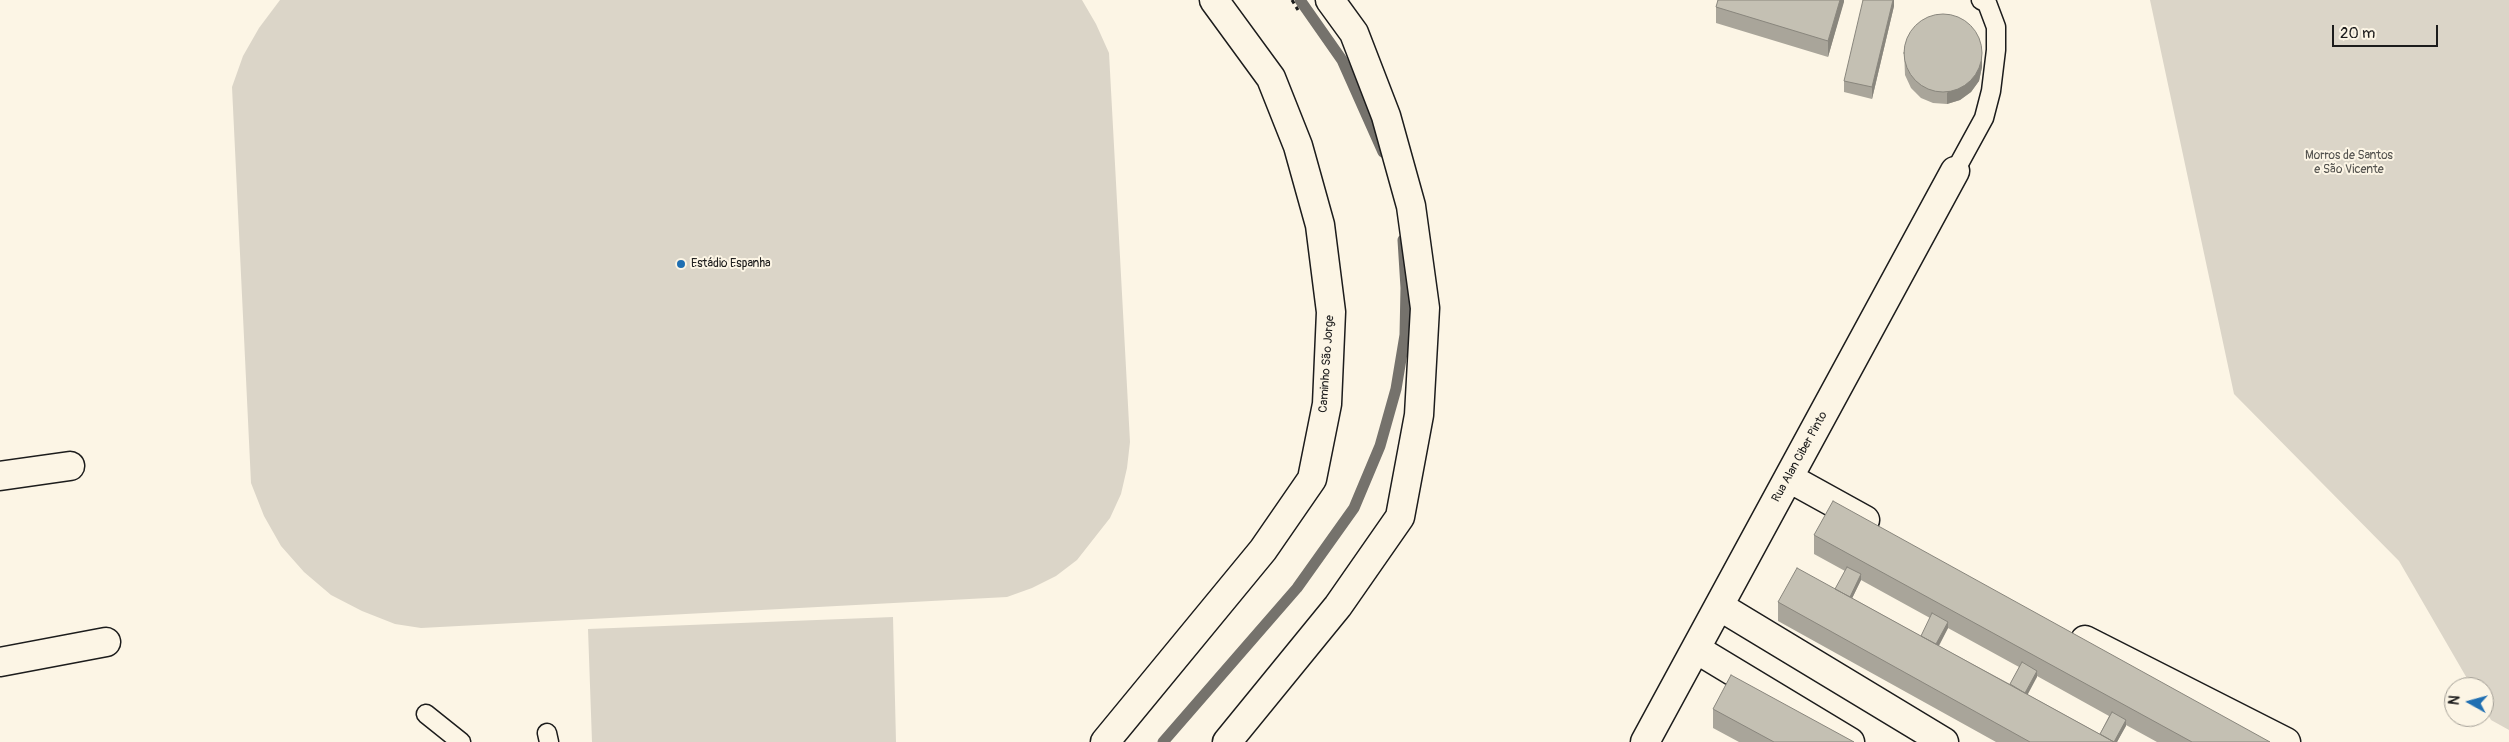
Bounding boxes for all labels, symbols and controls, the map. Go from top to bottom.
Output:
scale bar [2334,15,2440,47]
text: 20 m [2340,24,2375,43]
park label: Morros de Santos e São Vicente [2305,149,2393,177]
place label: Estádio Espanha [691,257,771,271]
marker: Estádio Espanha [675,258,687,270]
street label: Caminho São Jorge [1316,315,1338,413]
street label: Rua Alan Ciber Pinto [1769,409,1831,505]
north arrow [2444,677,2494,727]
text: N [2446,694,2464,706]

